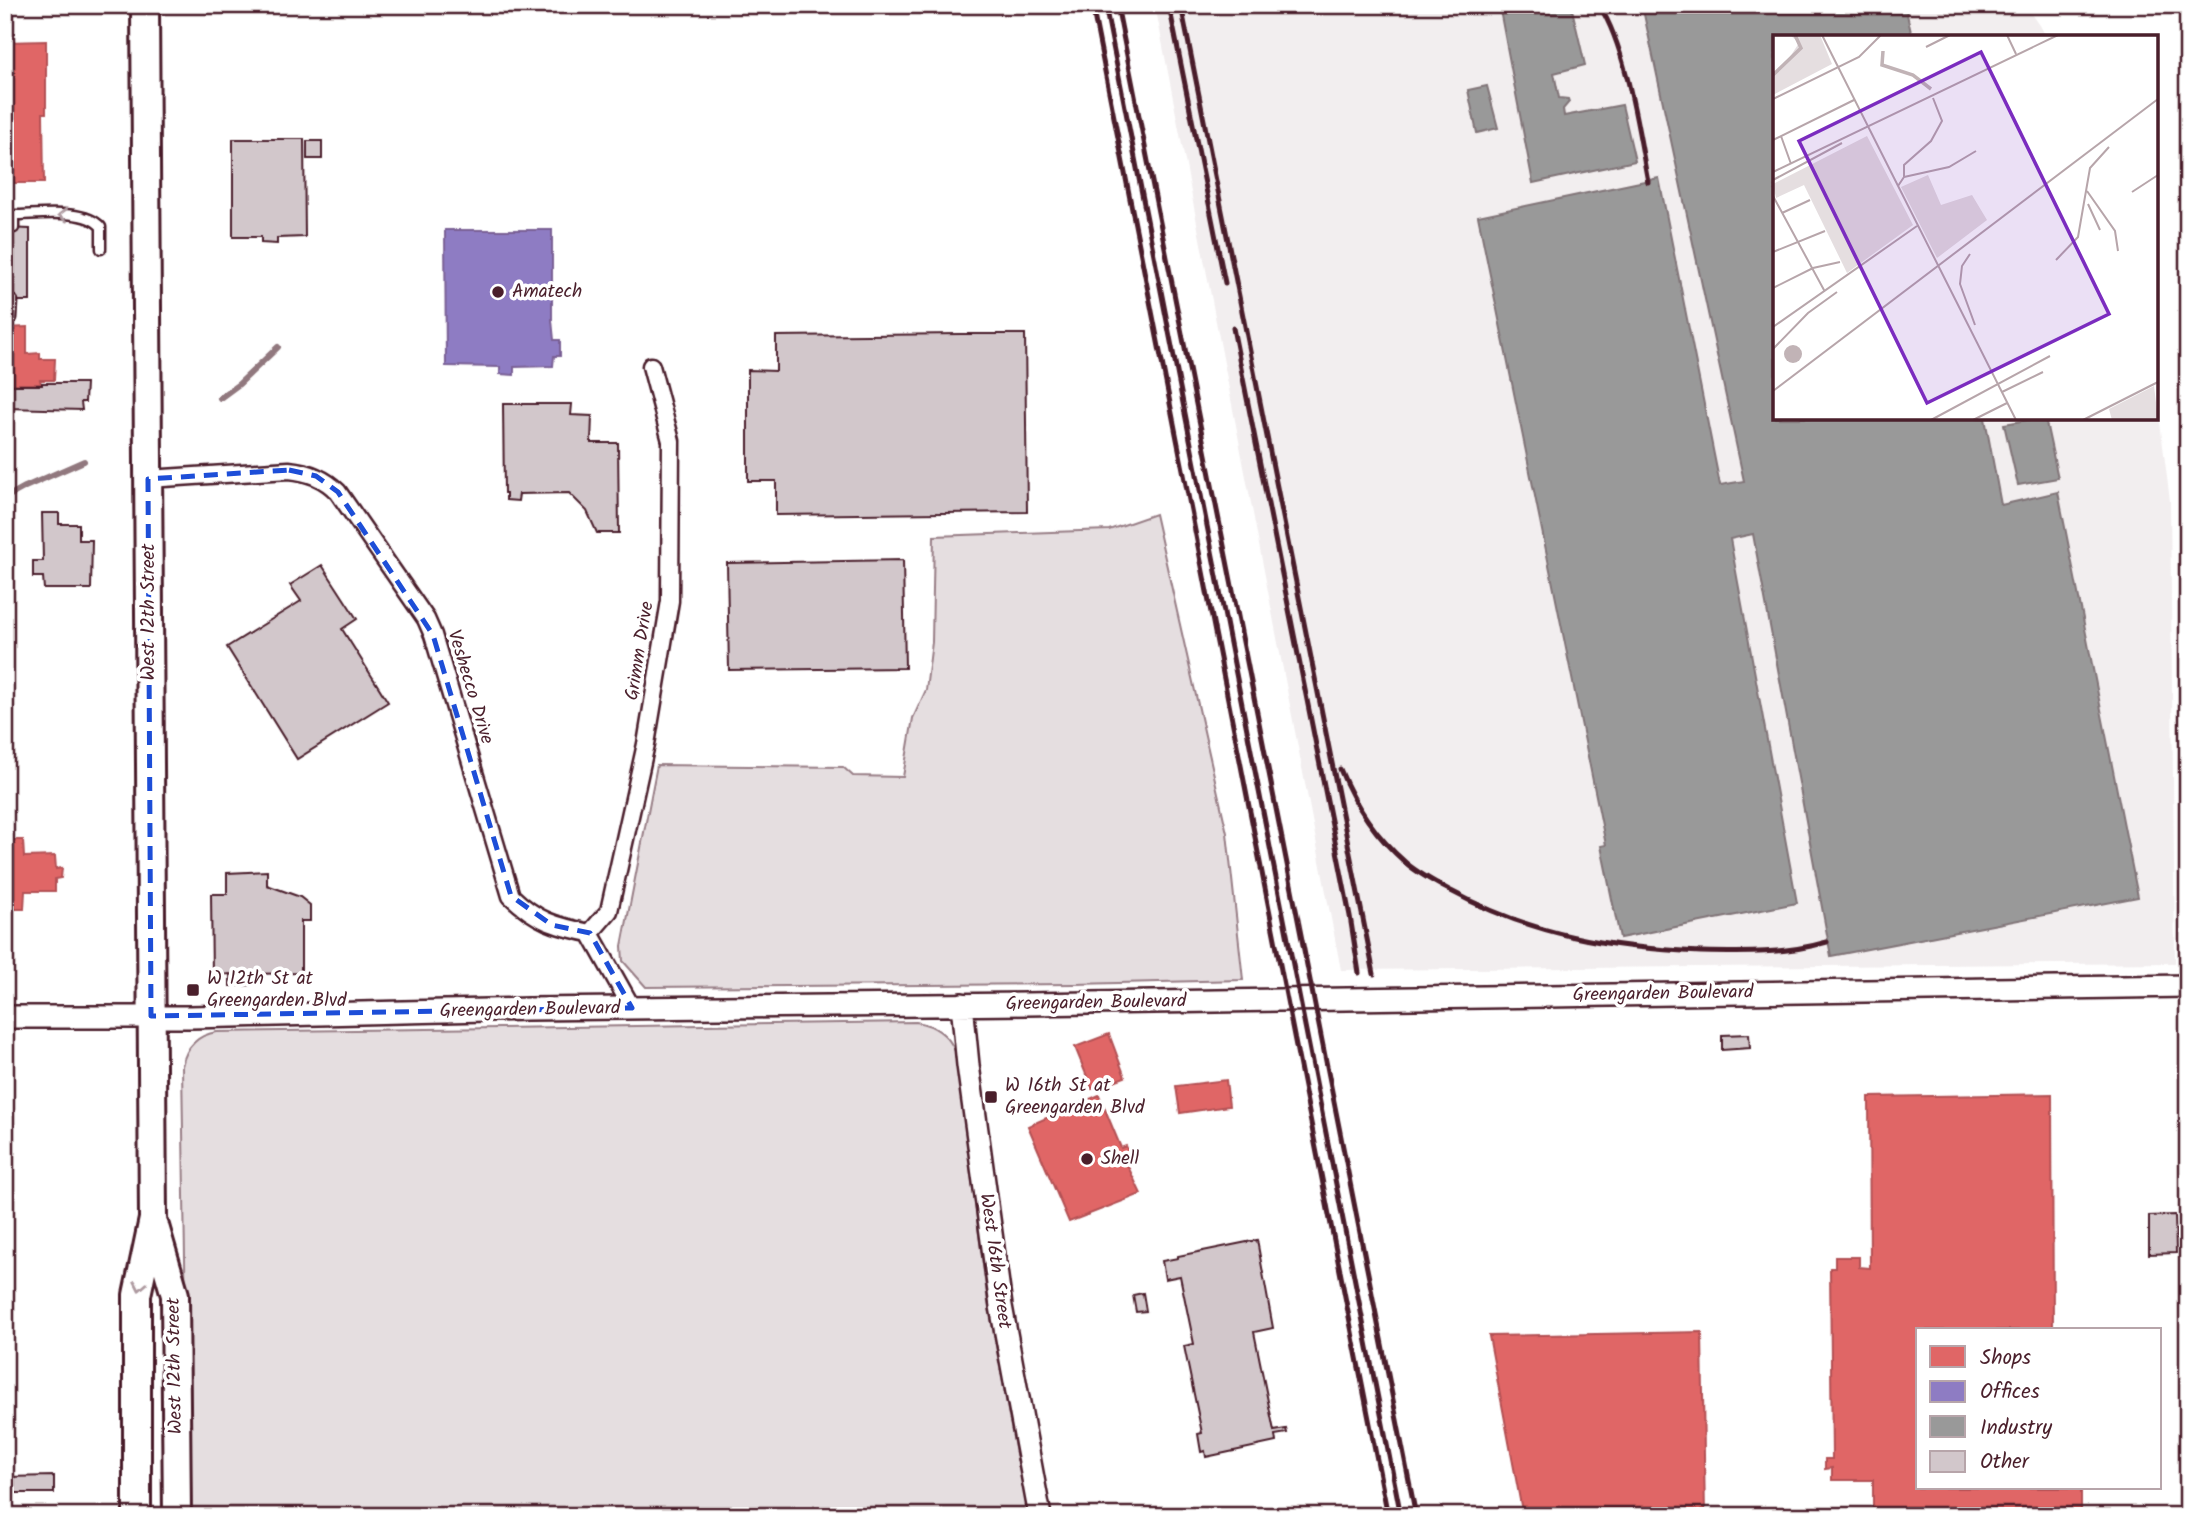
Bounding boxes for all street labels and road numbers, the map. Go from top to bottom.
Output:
street label: West 12th Street [134,543,164,680]
street label: Grimm Drive [617,599,663,703]
street label: Veshecco Drive [438,626,502,748]
street label: Greengarden Boulevard [1572,977,1754,1011]
street label: Greengarden Boulevard [1005,986,1187,1020]
street label: Greengarden Boulevard [439,993,621,1027]
street label: West 16th Street [971,1191,1019,1331]
street label: West 12th Street [159,1297,191,1435]

